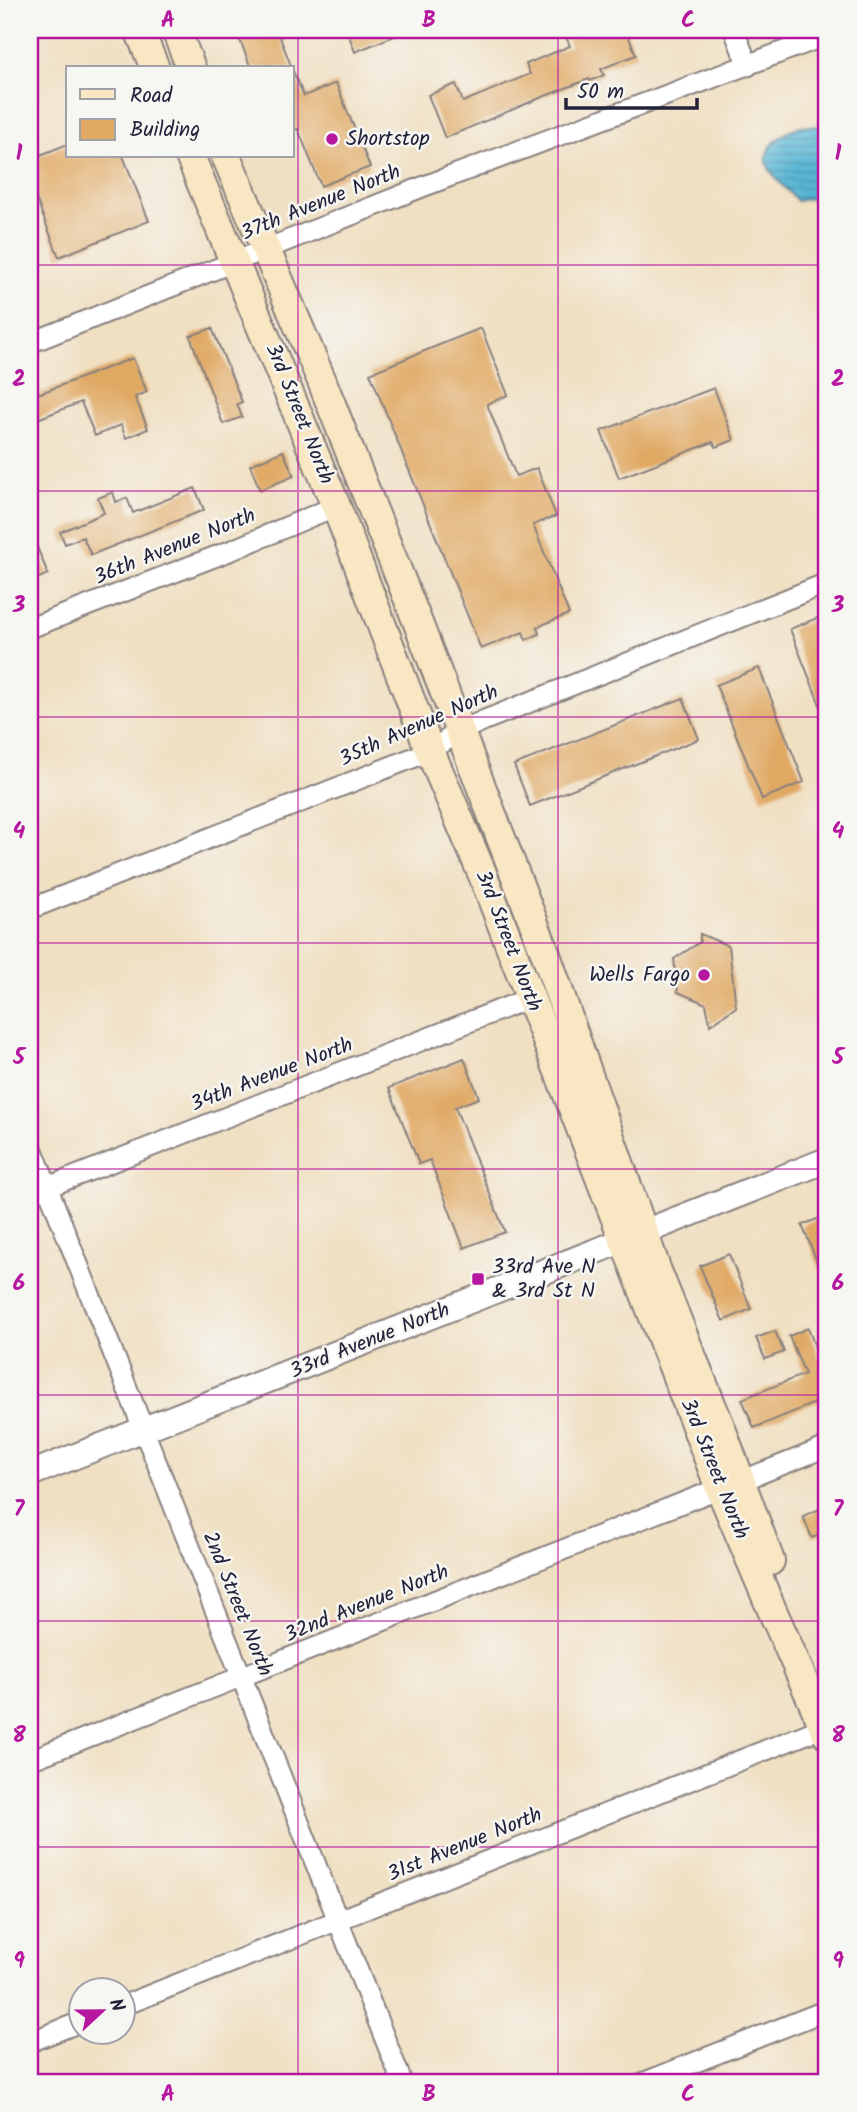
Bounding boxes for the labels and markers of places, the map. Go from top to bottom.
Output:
place label: Shortstop [346,123,430,156]
marker: Shortstop [324,131,340,147]
place label: Wells Fargo [589,959,690,992]
marker: Wells Fargo [696,967,712,983]
place label: 33rd Ave N & 3rd St N [492,1251,596,1308]
marker: 33rd Ave N & 3rd St N [470,1271,486,1287]

